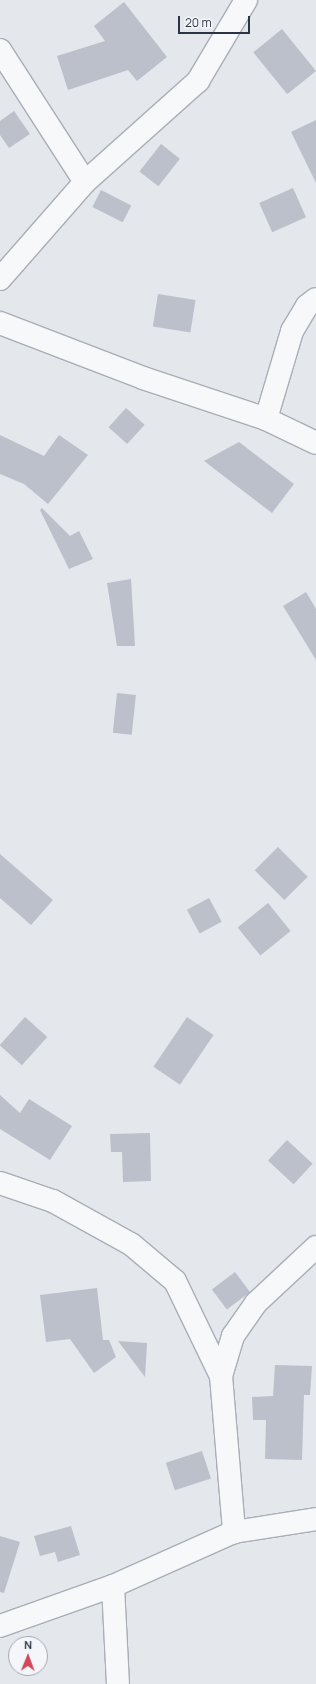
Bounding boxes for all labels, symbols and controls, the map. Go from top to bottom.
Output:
scale bar [180,8,252,34]
text: 20 m [185,14,212,31]
north arrow [8,1636,48,1676]
text: N [24,1637,32,1652]

